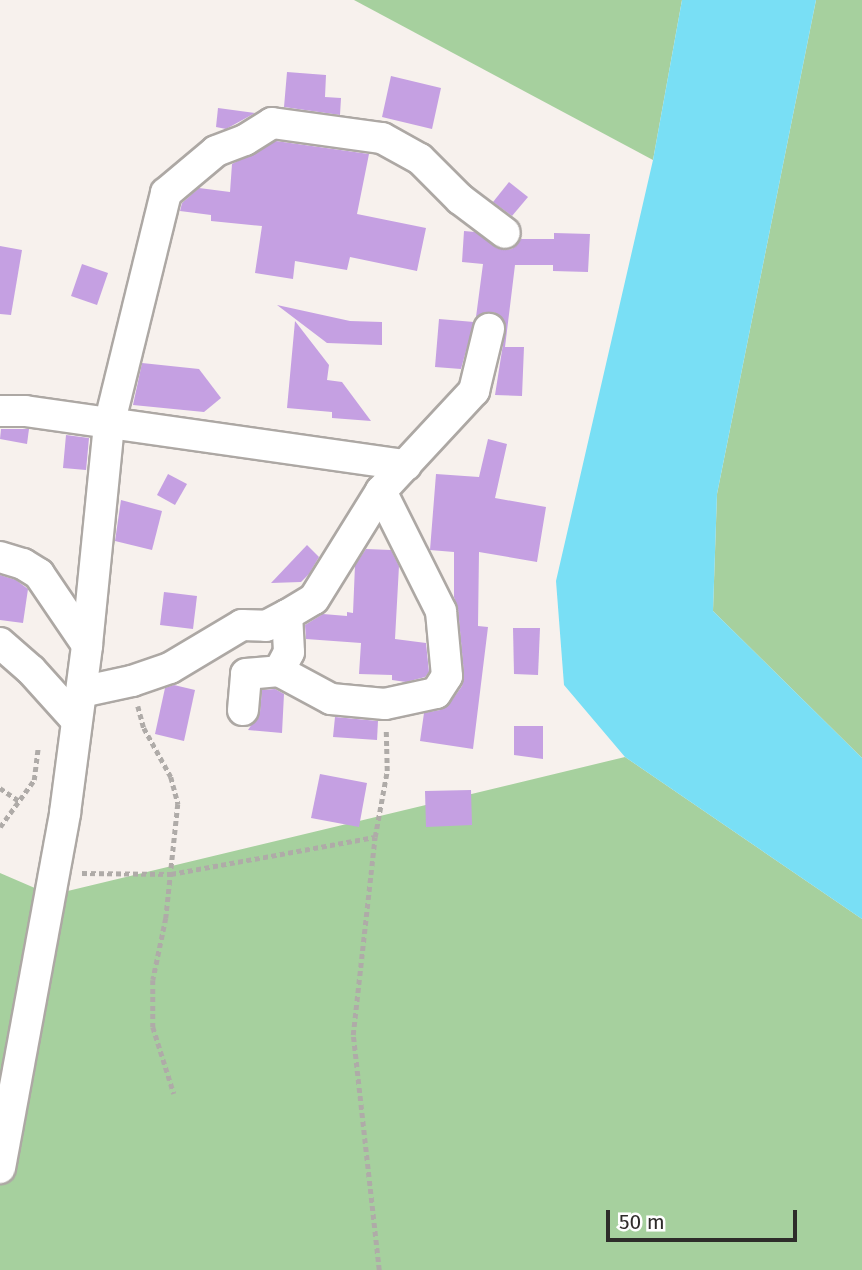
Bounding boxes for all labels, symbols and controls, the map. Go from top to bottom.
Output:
scale bar [610,1196,801,1240]
text: 50 m [619,1209,665,1235]

